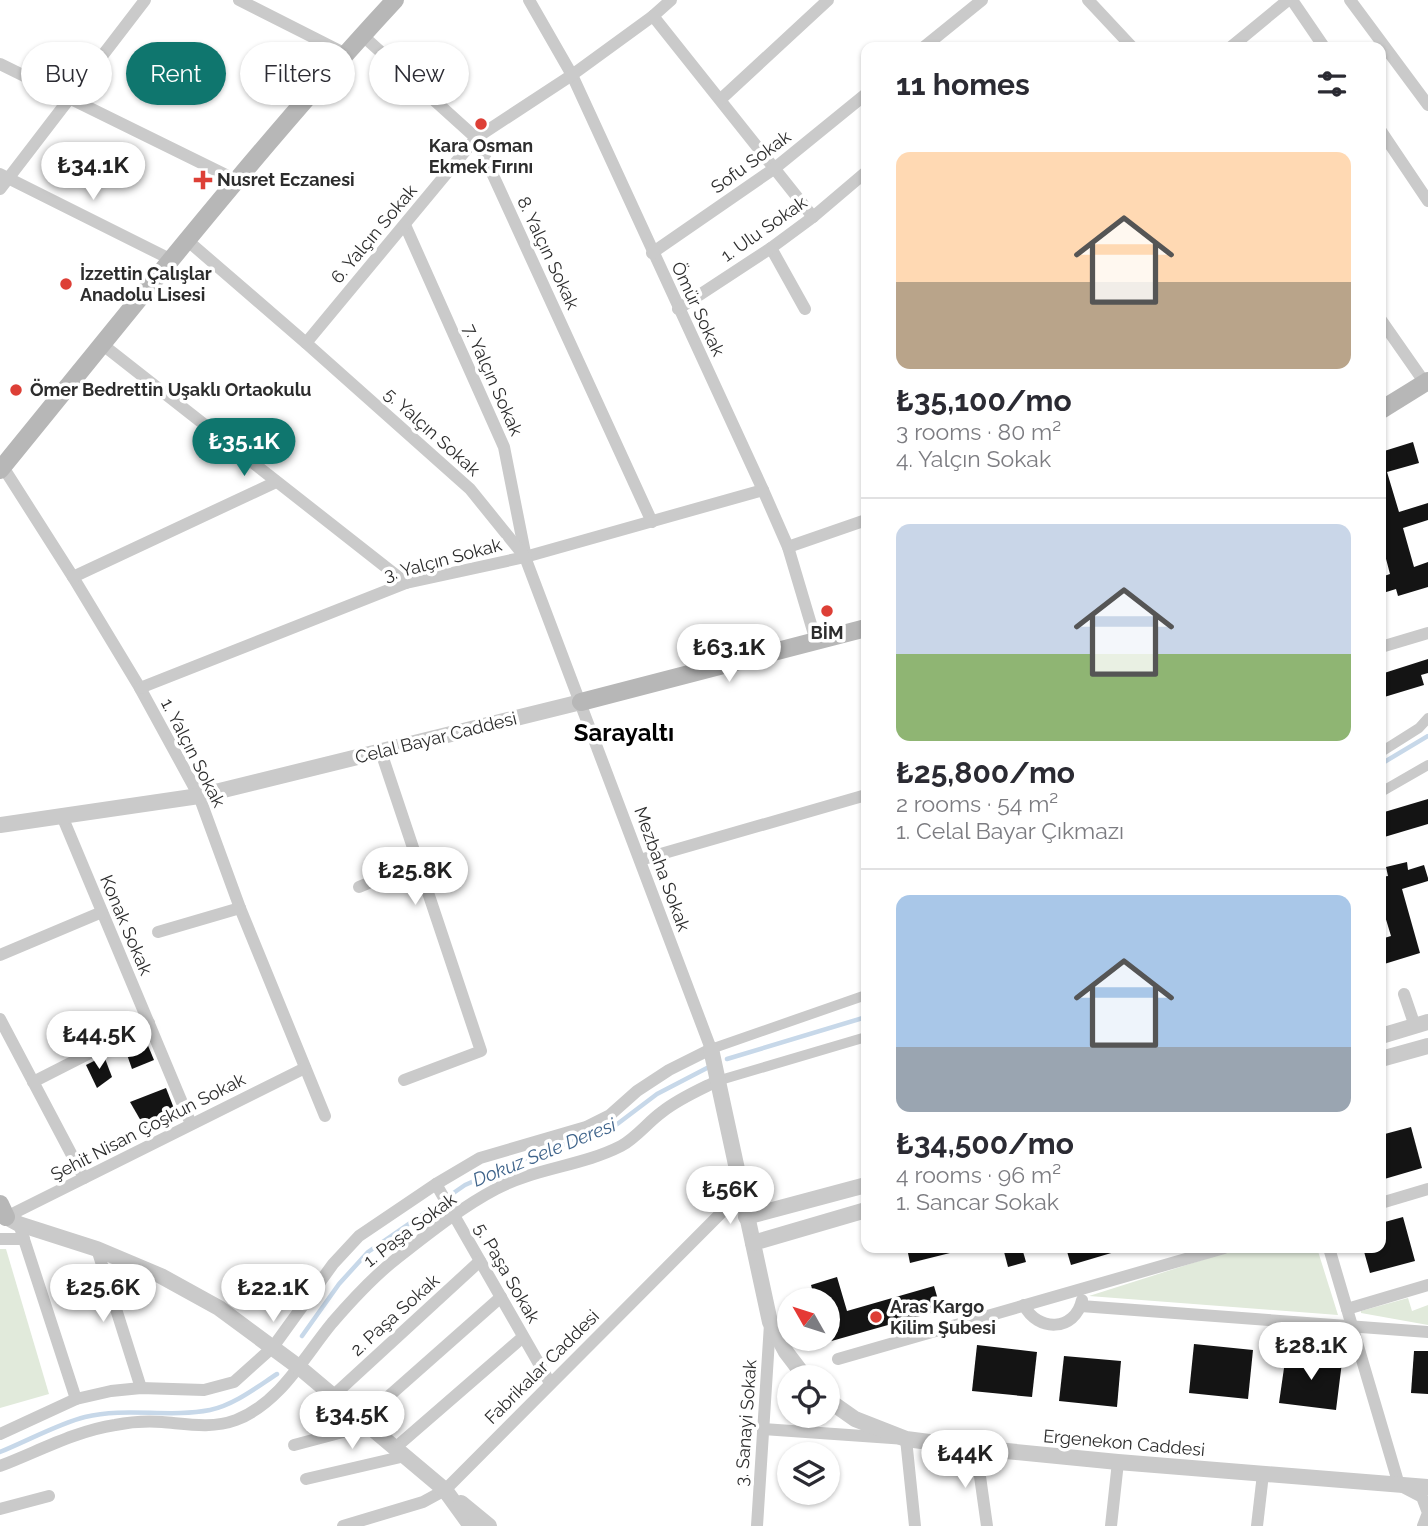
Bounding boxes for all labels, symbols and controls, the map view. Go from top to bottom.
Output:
chip: Buy [21,42,112,105]
chip: Rent [126,42,226,105]
chip: Filters [240,42,355,105]
chip: New [369,42,469,105]
icon: filters [1313,65,1351,103]
text: 11 homes [896,67,1030,102]
marker: Kara Osman Ekmek Fırını [473,116,489,132]
street label: Sofu Sokak [707,125,795,197]
place label: Kara Osman Ekmek Fırını [429,135,533,177]
pin: ₺34.1K [36,142,150,202]
text: ₺34.1K [57,151,129,178]
place label: Nusret Eczanesi [217,169,355,190]
marker: Nusret Eczanesi [195,172,211,188]
street label: 6. Yalçın Sokak [326,180,421,287]
street label: 1. Ulu Sokak [717,191,811,266]
street label: 8. Yalçın Sokak [513,193,584,313]
icon: home [1061,197,1187,323]
street label: Ömür Sokak [667,258,730,360]
place label: İzzettin Çalışlar Anadolu Lisesi [80,263,212,305]
marker: İzzettin Çalışlar Anadolu Lisesi [58,276,74,292]
street label: 7. Yalçın Sokak [459,321,528,439]
place label: Ömer Bedrettin Uşaklı Ortaokulu [30,378,311,400]
marker: Ömer Bedrettin Uşaklı Ortaokulu [8,382,24,398]
street label: 5. Yalçın Sokak [380,383,485,480]
text: ₺35,100/mo [896,383,1072,418]
text: 3 rooms · 80 m² [896,418,1061,445]
pin: ₺35.1K [187,419,301,478]
text: ₺35.1K [208,427,280,454]
text: 4. Yalçın Sokak [896,445,1051,472]
street label: 3. Yalçın Sokak [382,534,505,585]
icon: home [1061,569,1187,695]
marker: BİM [819,603,835,619]
place label: BİM [811,622,843,643]
pin: ₺63.1K [672,624,786,684]
text: ₺63.1K [693,633,765,660]
street label: 1. Yalçın Sokak [157,695,230,811]
street label: Celal Bayar Caddesi [353,707,519,768]
district label: Sarayaltı [574,718,674,747]
text: ₺25,800/mo [896,755,1075,790]
text: 2 rooms · 54 m² [896,790,1058,817]
street label: Mezbaha Sokak [630,804,695,935]
text: 1. Celal Bayar Çıkmazı [896,817,1124,844]
pin: ₺25.8K [358,848,472,907]
text: ₺25.8K [378,856,452,883]
street label: Konak Sokak [96,872,157,978]
icon: home [1061,940,1187,1066]
pin: ₺44.5K [42,1012,156,1071]
text: ₺44.5K [62,1020,136,1047]
street label: Şehit Nisan Çoşkun Sokak [47,1068,249,1185]
water label: Dokuz Sele Deresi [469,1113,620,1191]
text: ₺34,500/mo [896,1126,1074,1161]
text: 4 rooms · 96 m² [896,1161,1061,1188]
pin: ₺56K [689,1166,771,1226]
text: ₺56K [702,1175,758,1202]
street label: 1. Paşa Sokak [359,1188,460,1271]
text: 1. Sancar Sokak [896,1188,1059,1215]
street label: 5. Paşa Sokak [470,1219,545,1327]
pin: ₺25.6K [46,1264,160,1324]
pin: ₺22.1K [216,1264,330,1324]
street label: 2. Paşa Sokak [346,1269,444,1360]
text: ₺25.6K [66,1273,140,1300]
text: ₺22.1K [237,1273,309,1300]
north arrow [777,1288,840,1351]
map controls [777,1288,840,1505]
place label: Aras Kargo Kilim Şubesi [890,1296,996,1338]
street label: Fabrikalar Caddesi [480,1305,603,1428]
marker: Aras Kargo Kilim Şubesi [868,1309,884,1325]
pin: ₺28.1K [1254,1322,1368,1382]
text: ₺28.1K [1275,1331,1347,1358]
street label: 3. Sanayi Sokak [731,1358,760,1487]
button: locate [777,1365,840,1428]
pin: ₺34.5K [295,1392,409,1451]
text: ₺34.5K [316,1400,388,1427]
street label: Ergenekon Caddesi [1042,1425,1206,1460]
pin: ₺44K [924,1430,1006,1490]
text: ₺44K [937,1439,993,1466]
button: layers [777,1442,840,1505]

